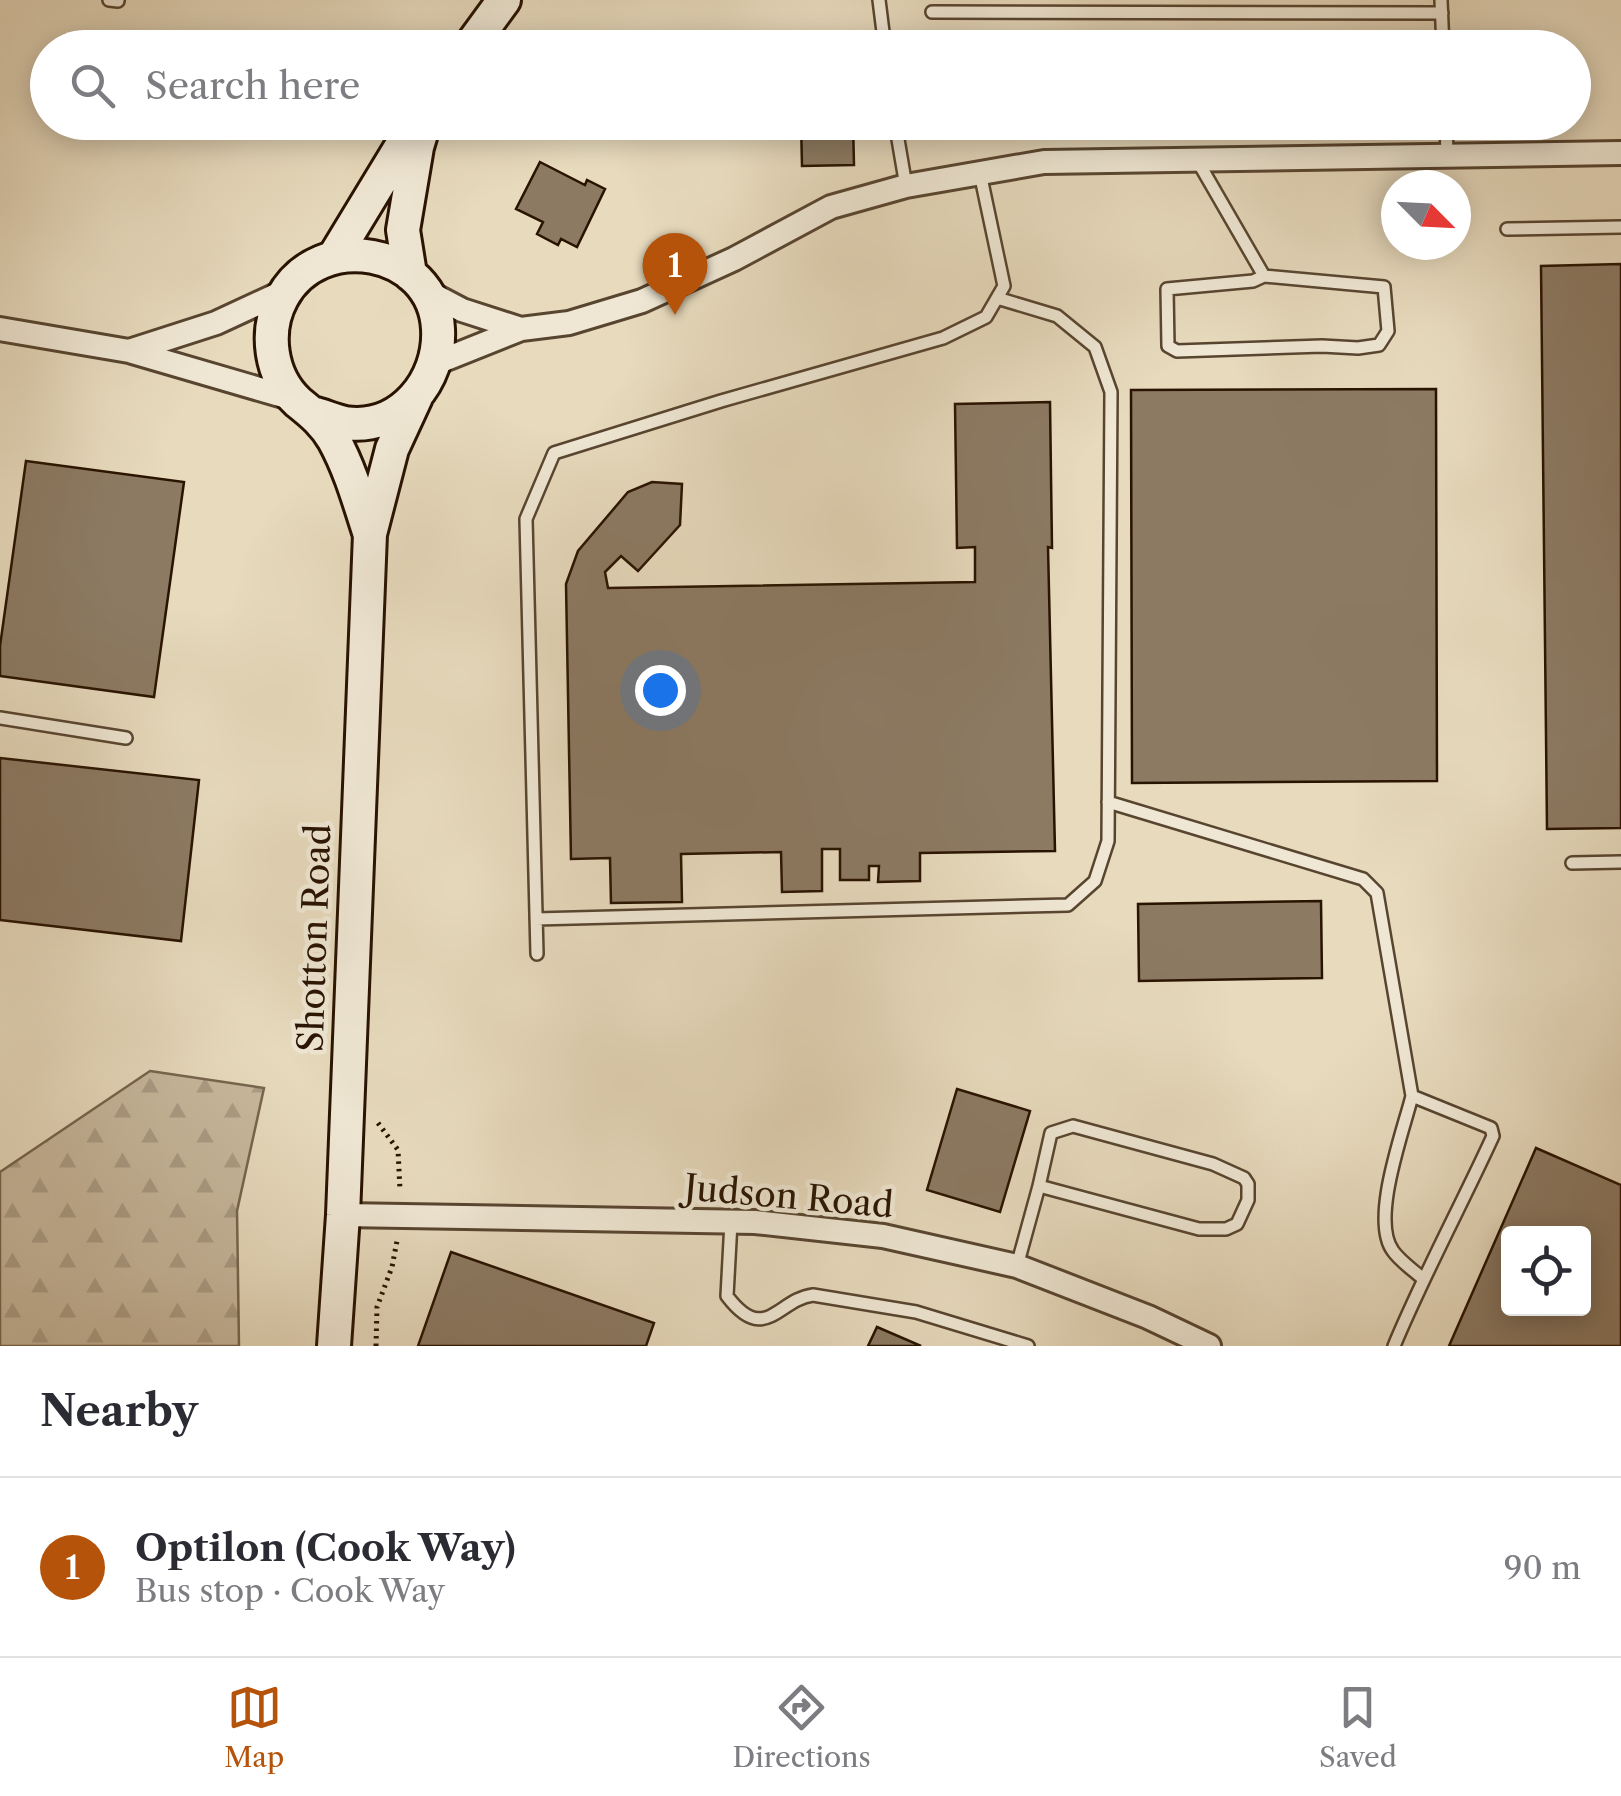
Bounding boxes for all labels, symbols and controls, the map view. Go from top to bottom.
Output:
search box [30,30,1591,140]
icon: search [65,58,120,113]
text: Search here [145,62,360,109]
north arrow [1381,170,1471,260]
pin: 1 [642,232,708,315]
your location [635,665,686,716]
street label: Shotton Road [289,823,339,1053]
street label: Judson Road [678,1165,895,1227]
map controls [1501,1226,1591,1316]
button: locate [1501,1226,1591,1316]
text: Nearby [40,1385,198,1437]
text: Optilon (Cook Way) [135,1524,516,1571]
text: 1 [65,1548,80,1587]
text: 90 m [1504,1548,1581,1587]
text: Bus stop · Cook Way [135,1571,445,1610]
tab: Map [224,1680,284,1774]
tab: Directions [732,1680,871,1774]
tab: Saved [1319,1680,1397,1774]

